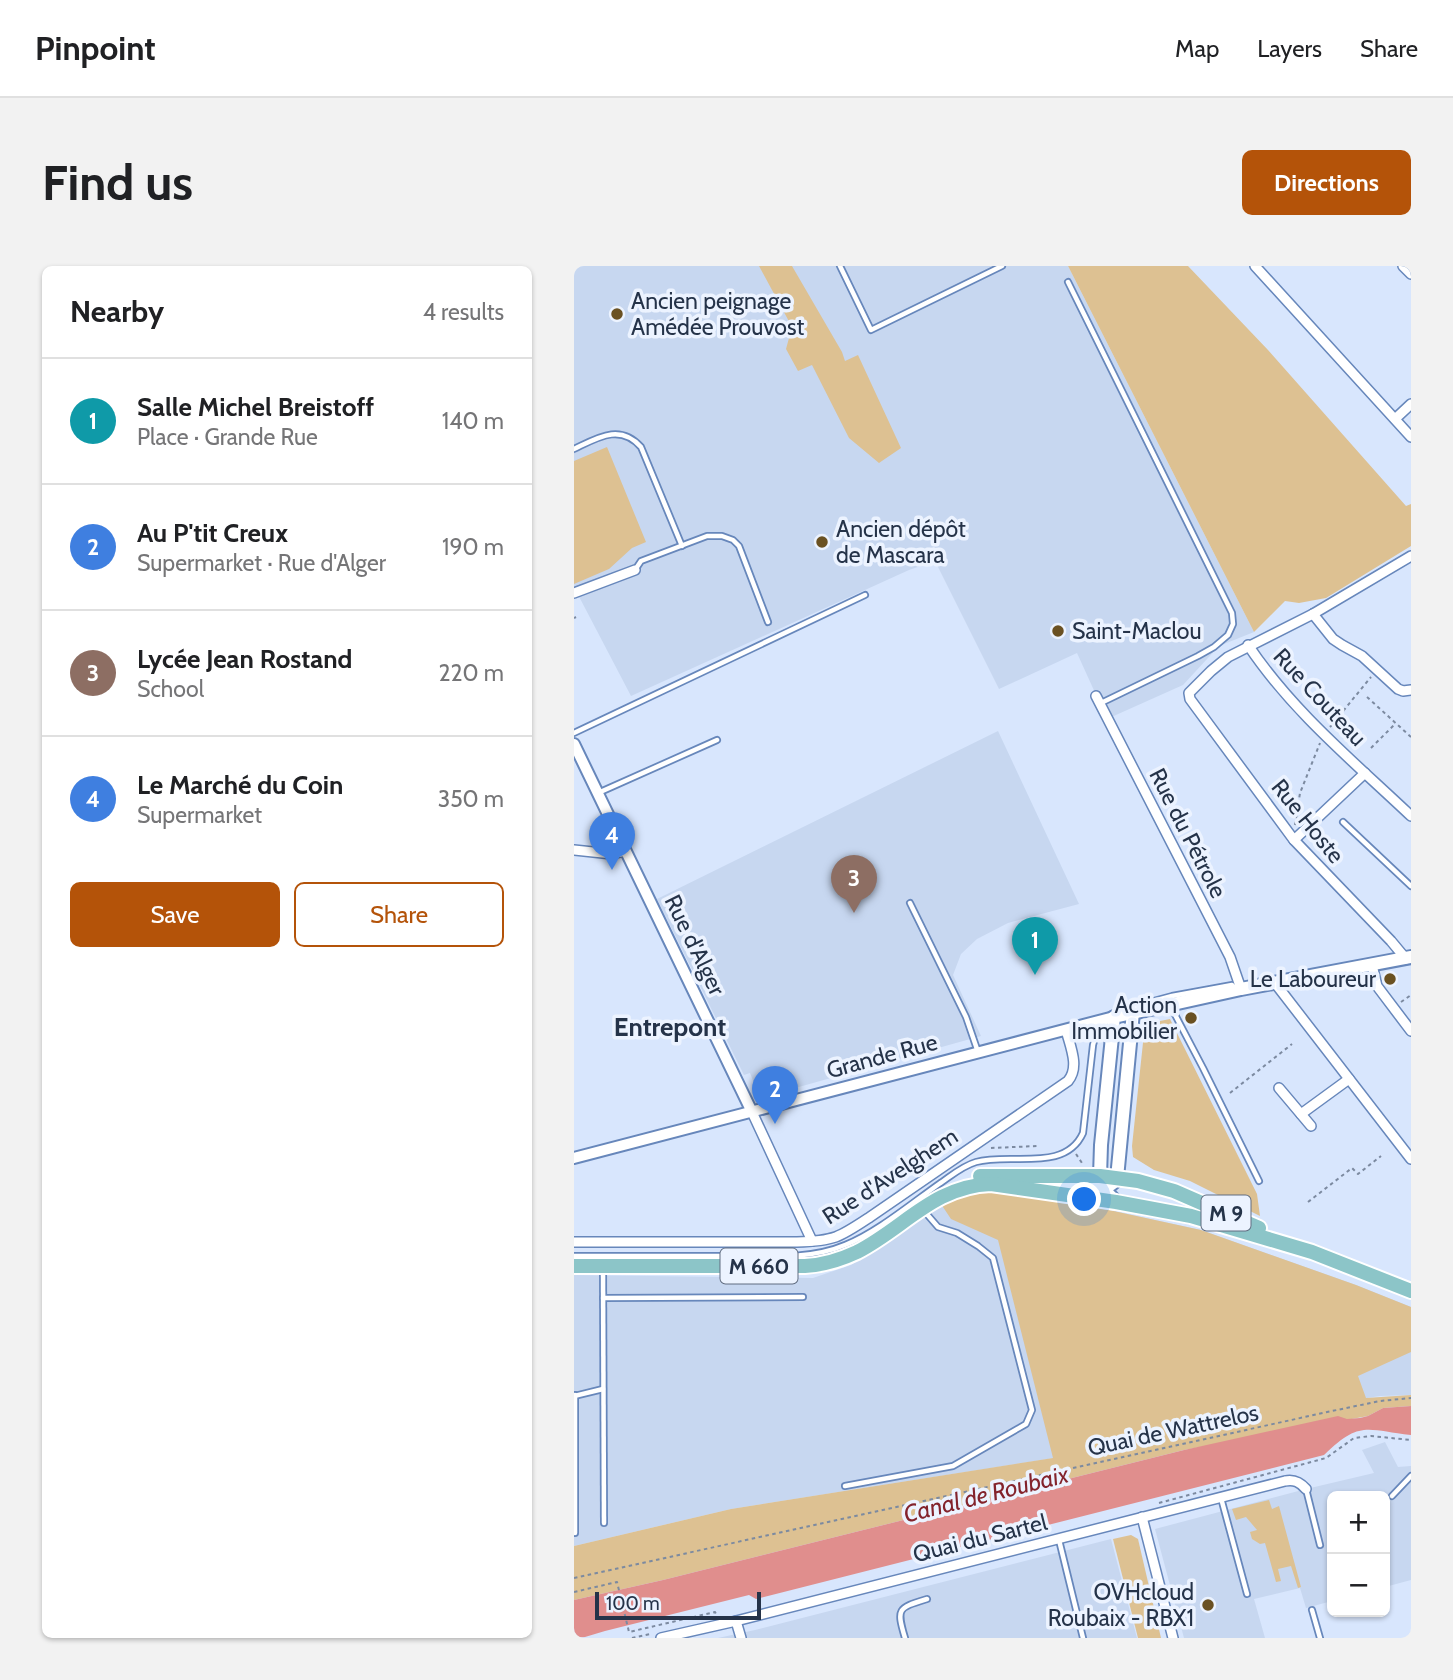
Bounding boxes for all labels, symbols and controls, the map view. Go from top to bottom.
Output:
text: Pinpoint [35,28,156,68]
text: Map [1175,34,1219,63]
text: Layers [1257,34,1322,63]
text: Share [1360,34,1418,63]
button: Directions [1242,150,1411,215]
text: Find us [42,153,193,212]
place label: Ancien peignage Amédée Prouvost [631,287,805,341]
text: Nearby [70,293,164,330]
text: 4 results [423,298,504,326]
marker: Ancien peignage Amédée Prouvost [609,306,625,322]
text: Salle Michel Breistoff [137,391,374,423]
text: 1 [89,407,97,435]
text: 140 m [442,407,504,435]
text: Place · Grande Rue [137,423,318,451]
place label: Ancien dépôt de Mascara [836,515,966,569]
text: Au P'tit Creux [137,517,288,549]
text: 2 [87,533,99,561]
text: 190 m [442,533,504,561]
marker: Ancien dépôt de Mascara [814,534,830,550]
text: Supermarket · Rue d'Alger [137,549,386,577]
place label: Saint-Maclou [1072,617,1202,645]
marker: Saint-Maclou [1050,623,1066,639]
street label: Rue Couteau [1268,642,1372,752]
text: Lycée Jean Rostand [137,643,352,675]
text: 3 [87,659,99,687]
text: 220 m [438,659,504,687]
text: School [137,675,204,703]
street label: Rue du Pétrole [1143,764,1233,903]
text: Le Marché du Coin [137,769,343,801]
street label: Rue Hoste [1266,773,1351,869]
text: 4 [86,785,100,813]
text: 350 m [438,785,504,813]
text: Supermarket [137,801,262,829]
pin: 4 [589,812,635,870]
pin: 3 [831,855,877,913]
button: Save [70,882,280,947]
button: Share [294,882,504,947]
street label: Rue d'Alger [659,890,732,1000]
pin: 1 [1012,917,1058,975]
place label: Le Laboureur [1250,965,1377,993]
marker: Le Laboureur [1382,971,1398,987]
place label: Action Immobilier [1071,991,1178,1045]
marker: Action Immobilier [1183,1010,1199,1026]
district label: Entrepont [614,1011,726,1043]
street label: Grande Rue [824,1028,941,1084]
pin: 2 [752,1066,798,1124]
street label: Rue d'Avelghem [817,1122,963,1230]
your location [1067,1182,1101,1216]
road number: M 9 [1202,1196,1250,1230]
road number: M 660 [720,1248,798,1284]
street label: Quai de Wattrelos [1085,1398,1261,1462]
water label: Canal de Roubaix [900,1459,1072,1529]
map controls [1327,1491,1390,1617]
button: + [1327,1491,1390,1554]
street label: Quai du Sartel [910,1508,1051,1568]
button: − [1327,1554,1390,1617]
place label: OVHcloud Roubaix - RBX1 [1048,1578,1194,1632]
scale bar [595,1589,761,1621]
text: 100 m [606,1592,660,1615]
marker: OVHcloud Roubaix - RBX1 [1200,1597,1216,1613]

